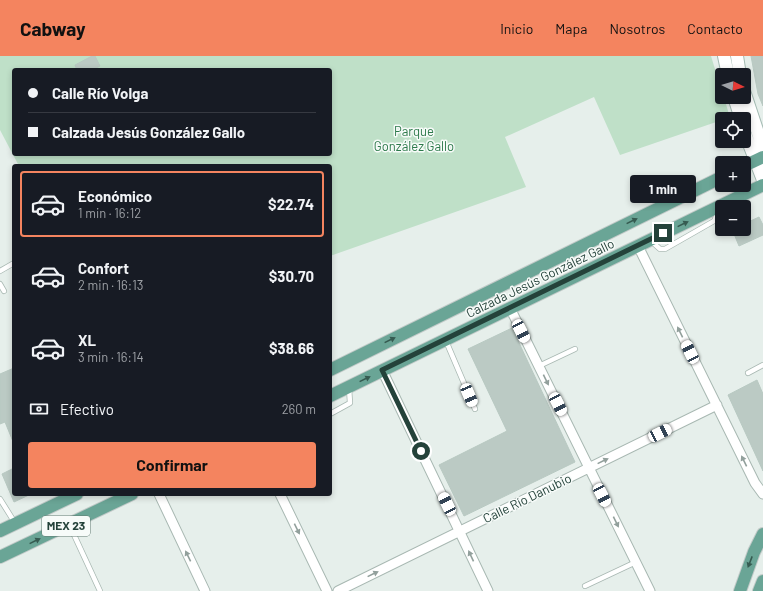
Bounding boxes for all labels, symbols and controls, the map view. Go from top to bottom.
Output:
text: Cabway [20,17,86,40]
text: Inicio [500,20,533,37]
text: Mapa [555,20,587,37]
text: Nosotros [609,20,665,37]
text: Contacto [687,20,743,37]
north arrow [715,68,751,104]
map controls [715,68,751,236]
text: Calle Río Volga [52,84,148,102]
button: locate [715,112,751,148]
text: Calzada Jesús González Gallo [52,123,245,141]
park label: Parque González Gallo [374,123,454,154]
button: + [715,156,751,192]
callout: 1 min [630,175,696,203]
text: 1 min [649,181,677,197]
icon: car [30,186,66,222]
text: Económico [78,187,152,205]
text: $22.74 [268,195,314,213]
button: − [715,200,751,236]
text: 1 min · 16:12 [78,205,141,221]
one-way arrow [627,218,638,224]
one-way arrow [678,221,689,227]
route end [654,224,672,242]
street label: Calzada Jesús González Gallo [463,235,617,321]
icon: car [30,258,66,294]
text: Confort [78,259,129,277]
text: $30.70 [269,267,314,285]
text: 2 min · 16:13 [78,277,143,293]
car [510,318,532,344]
one-way arrow [677,326,683,337]
icon: car [30,330,66,366]
text: XL [78,331,96,349]
one-way arrow [384,337,396,344]
text: $38.66 [269,339,314,357]
car [679,339,701,365]
text: 3 min · 16:14 [78,349,144,365]
one-way arrow [543,375,549,386]
one-way arrow [359,376,371,382]
car [459,382,479,408]
car [547,391,569,417]
icon: cash [28,398,50,420]
text: Efectivo [60,400,114,418]
text: 260 m [282,401,316,417]
car [647,422,673,444]
button: Confirmar [28,442,316,488]
route start [412,442,430,460]
one-way arrow [741,455,747,466]
one-way arrow [597,458,609,464]
street label: Calle Río Danubio [480,470,574,526]
car [591,482,613,508]
car [436,491,458,517]
road number: MEX 23 [42,516,90,536]
one-way arrow [613,516,619,528]
one-way arrow [294,523,300,535]
one-way arrow [29,538,41,544]
one-way arrow [185,550,191,561]
one-way arrow [468,550,474,561]
one-way arrow [747,557,753,569]
one-way arrow [367,571,379,577]

